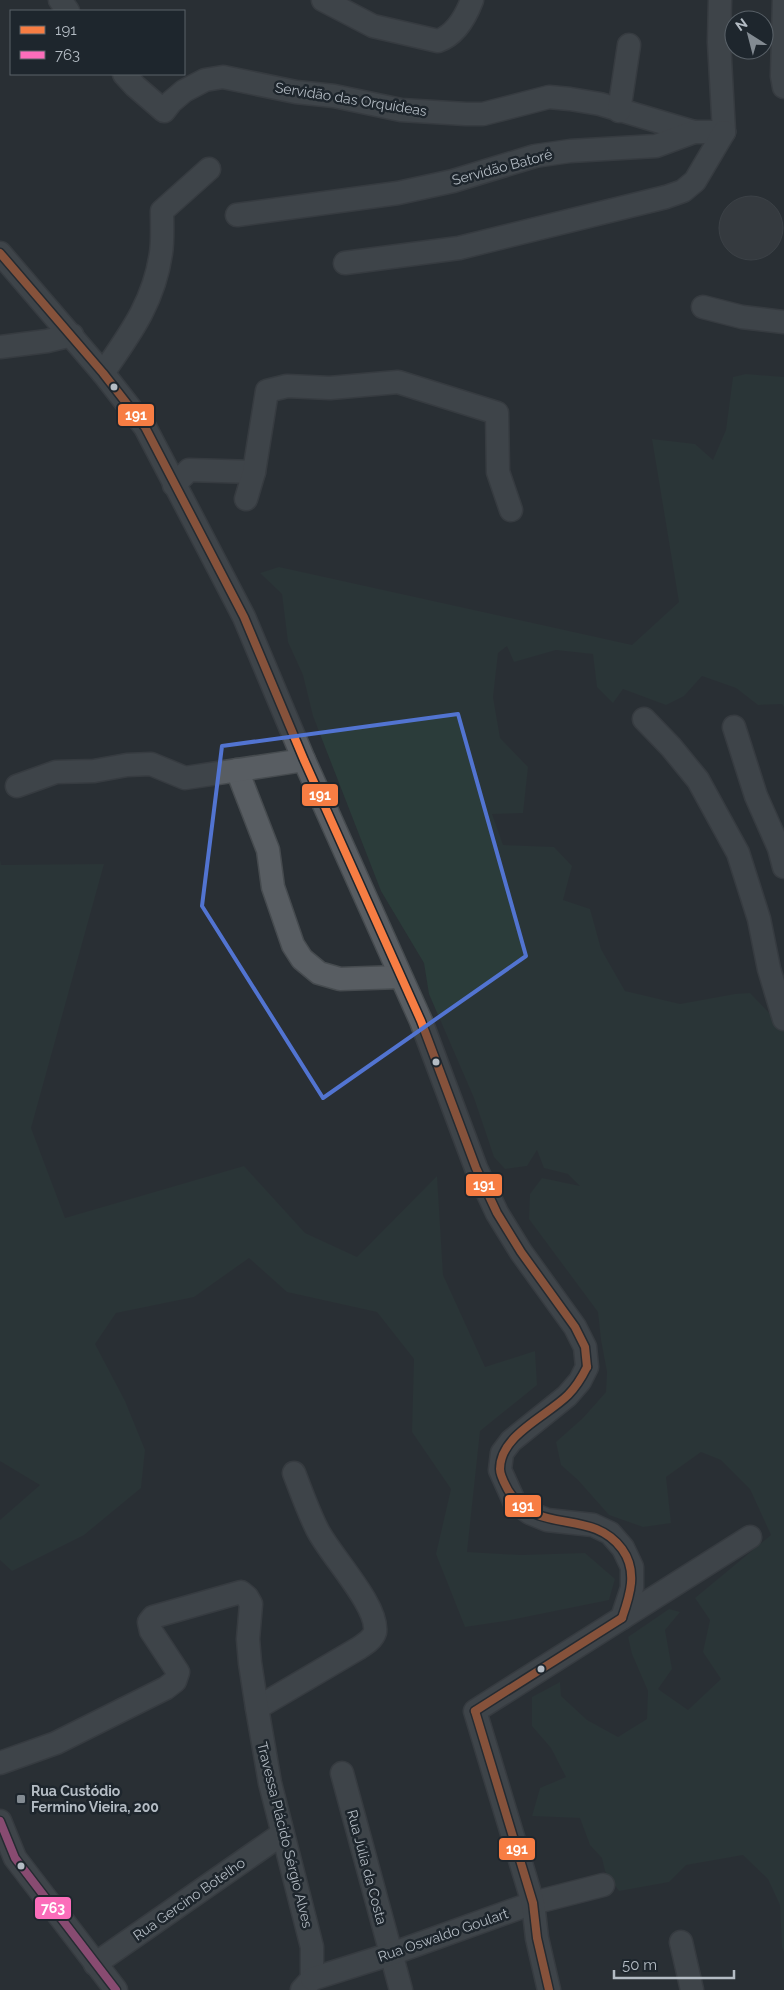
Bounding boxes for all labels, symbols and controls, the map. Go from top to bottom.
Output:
legend [10,10,185,75]
north arrow [724,10,774,60]
text: N [732,15,750,34]
text: 191 [55,21,77,39]
text: 763 [55,46,80,64]
street label: Servidão das Orquídeas [274,79,428,119]
street label: Servidão Batoré [450,146,554,188]
unlabelled marker [109,382,119,392]
line badge: 191 [117,403,155,427]
text: 191 [125,407,147,423]
line badge: 191 [301,783,339,807]
text: 191 [309,787,331,803]
unlabelled marker [431,1057,441,1067]
line badge: 191 [465,1173,503,1197]
text: 191 [473,1177,495,1193]
line badge: 191 [504,1494,542,1518]
text: 191 [512,1498,534,1514]
unlabelled marker [536,1664,546,1674]
street label: Travessa Plácido Sérgio Alves [254,1740,316,1930]
place label: Rua Custódio Fermino Vieira, 200 [31,1783,159,1815]
marker: Rua Custódio Fermino Vieira, 200 [15,1793,27,1805]
street label: Rua Júlia da Costa [344,1808,390,1926]
line badge: 191 [498,1837,536,1861]
text: 191 [506,1841,528,1857]
street label: Rua Gercino Botelho [130,1854,248,1944]
unlabelled marker [16,1861,26,1871]
line badge: 763 [34,1896,72,1920]
text: 763 [41,1900,65,1916]
street label: Rua Oswaldo Goulart [376,1905,510,1965]
scale bar [614,1948,734,1980]
text: 50 m [622,1956,657,1974]

